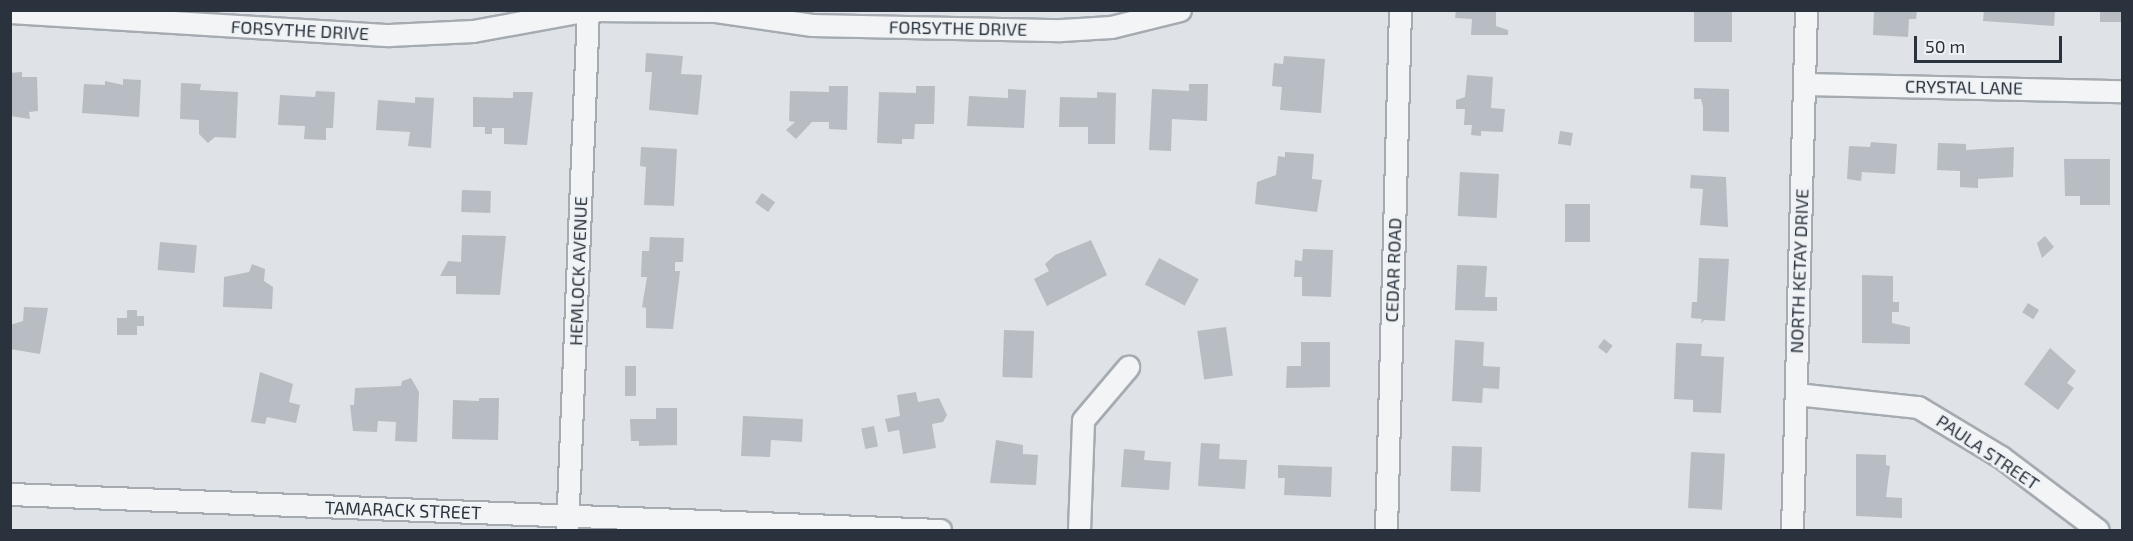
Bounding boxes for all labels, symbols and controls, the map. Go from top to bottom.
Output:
street label: FORSYTHE DRIVE [230,16,370,44]
street label: FORSYTHE DRIVE [889,16,1027,40]
scale bar [1917,24,2066,62]
text: 50 m [1925,35,1965,57]
street label: CRYSTAL LANE [1905,75,2023,99]
street label: NORTH KETAY DRIVE [1785,188,1813,354]
street label: HEMLOCK AVENUE [565,196,591,346]
street label: CEDAR ROAD [1380,217,1406,323]
street label: PAULA STREET [1932,410,2044,494]
street label: TAMARACK STREET [324,496,482,524]

